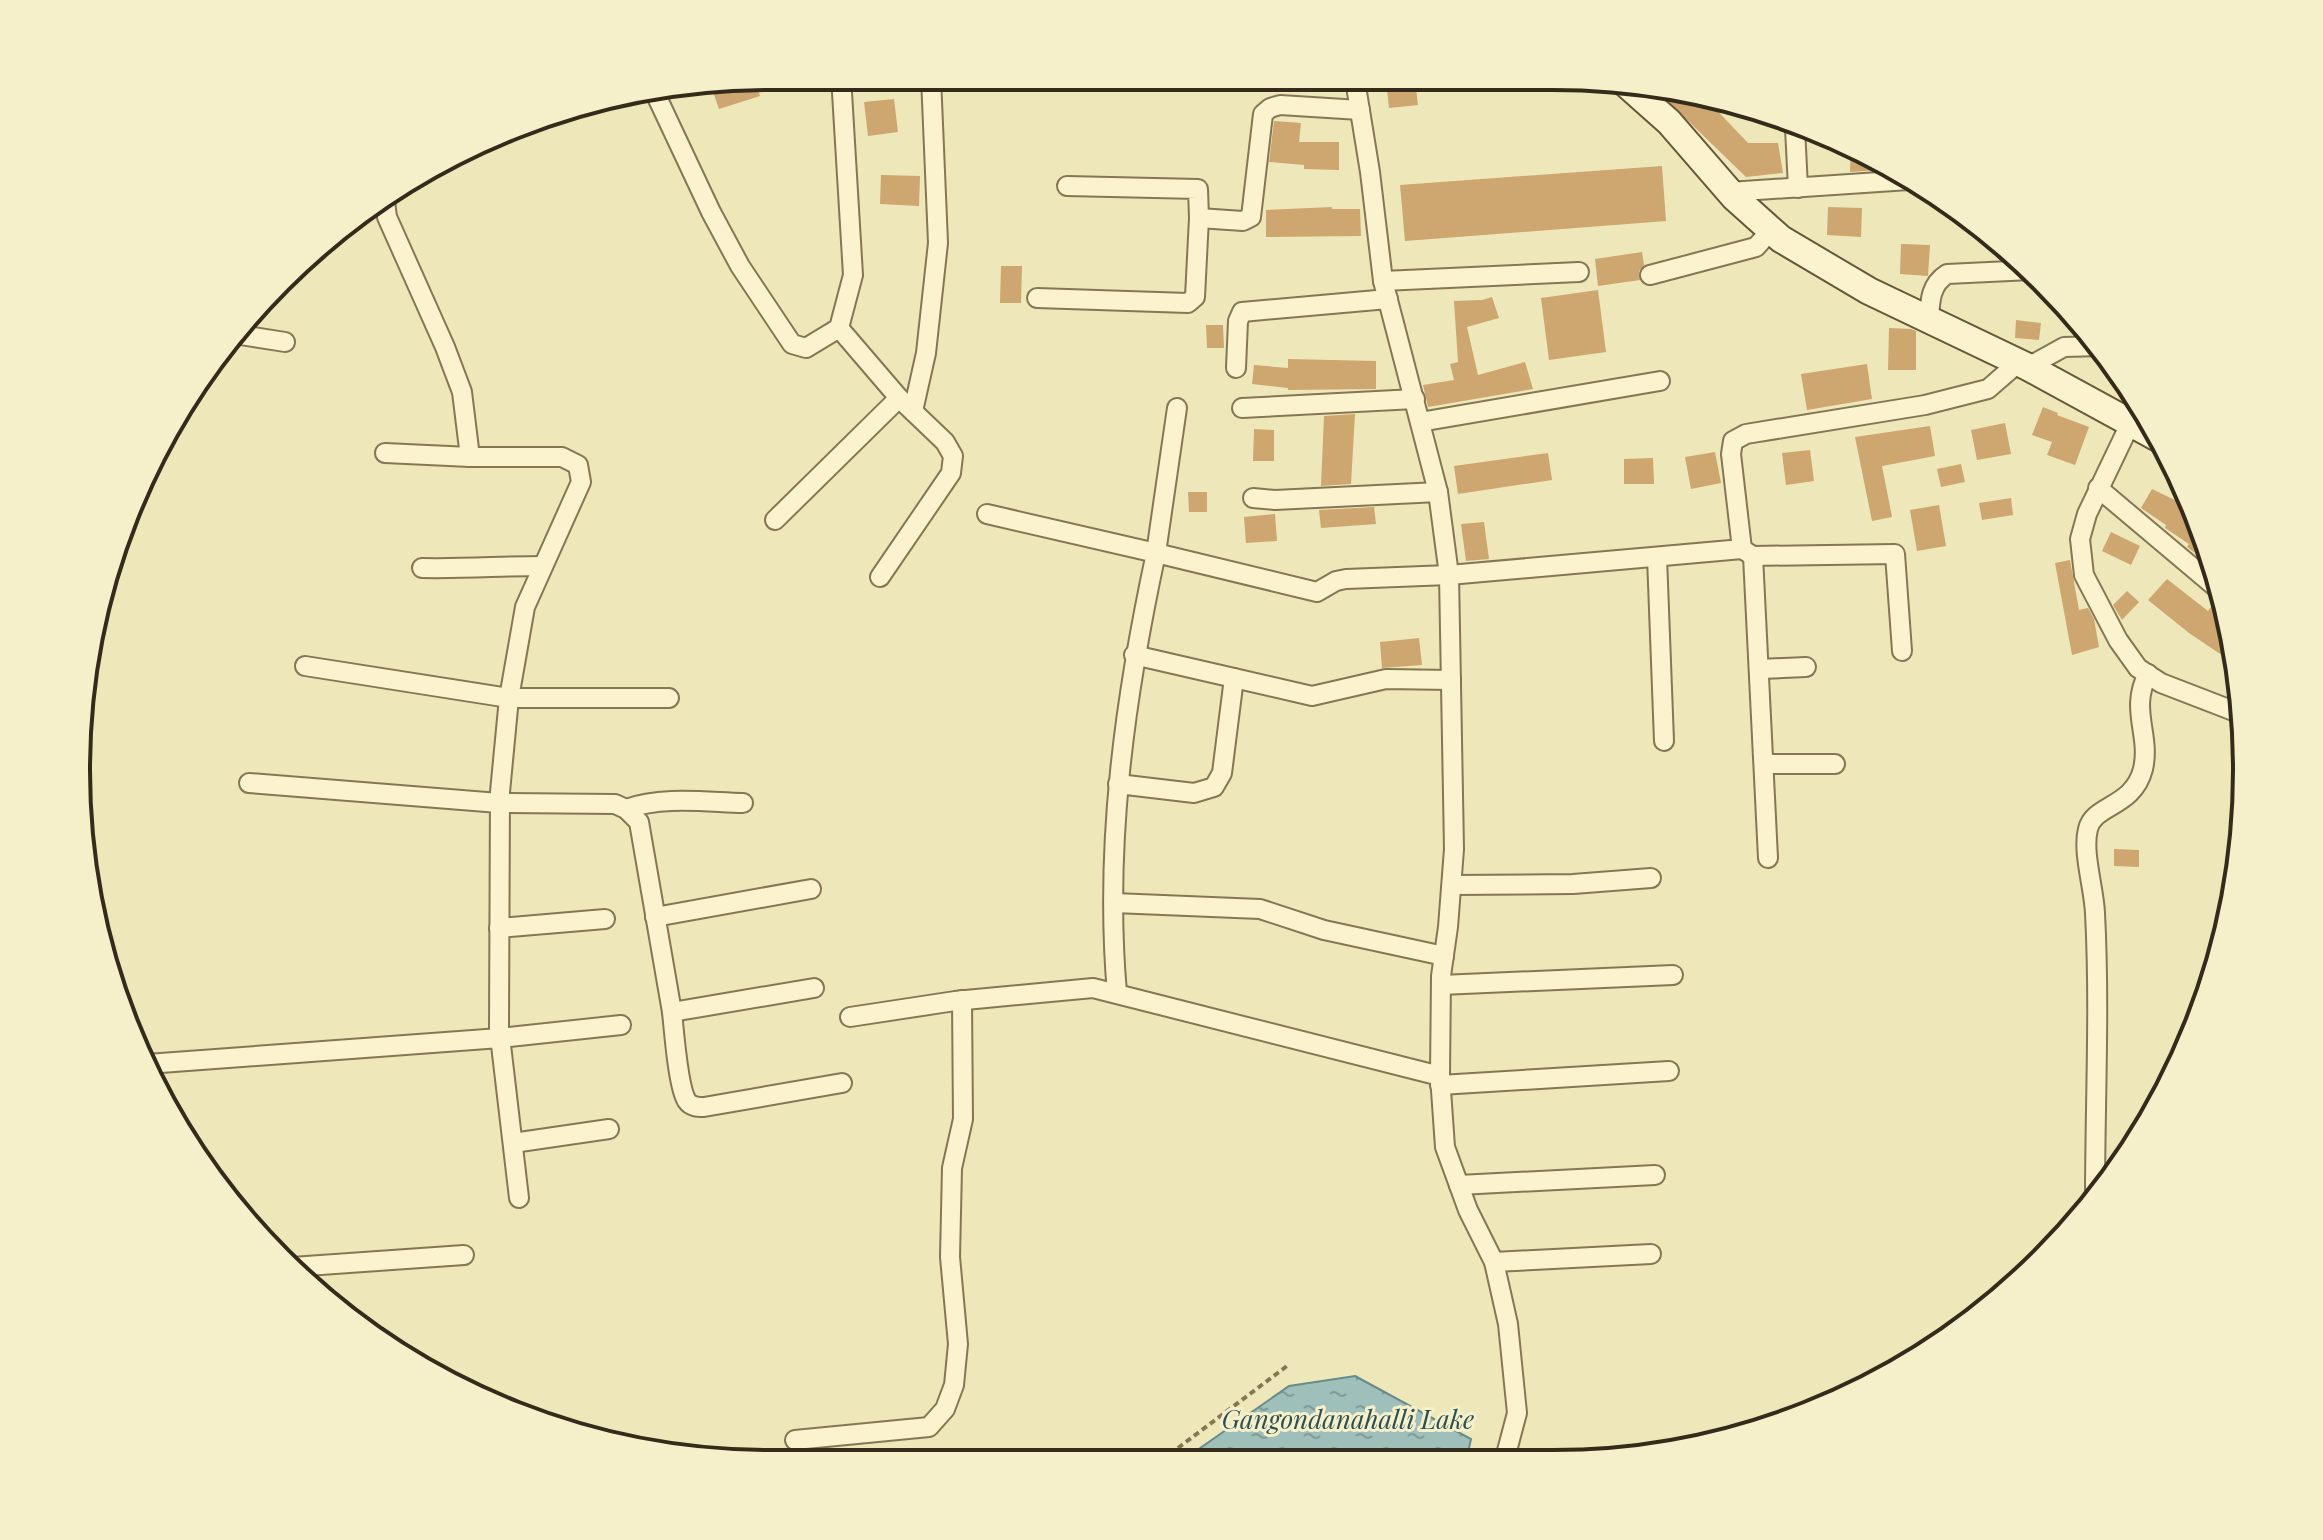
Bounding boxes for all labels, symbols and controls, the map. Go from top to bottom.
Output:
water label: Gangondanahalli Lake [1222,1401,1474,1436]

